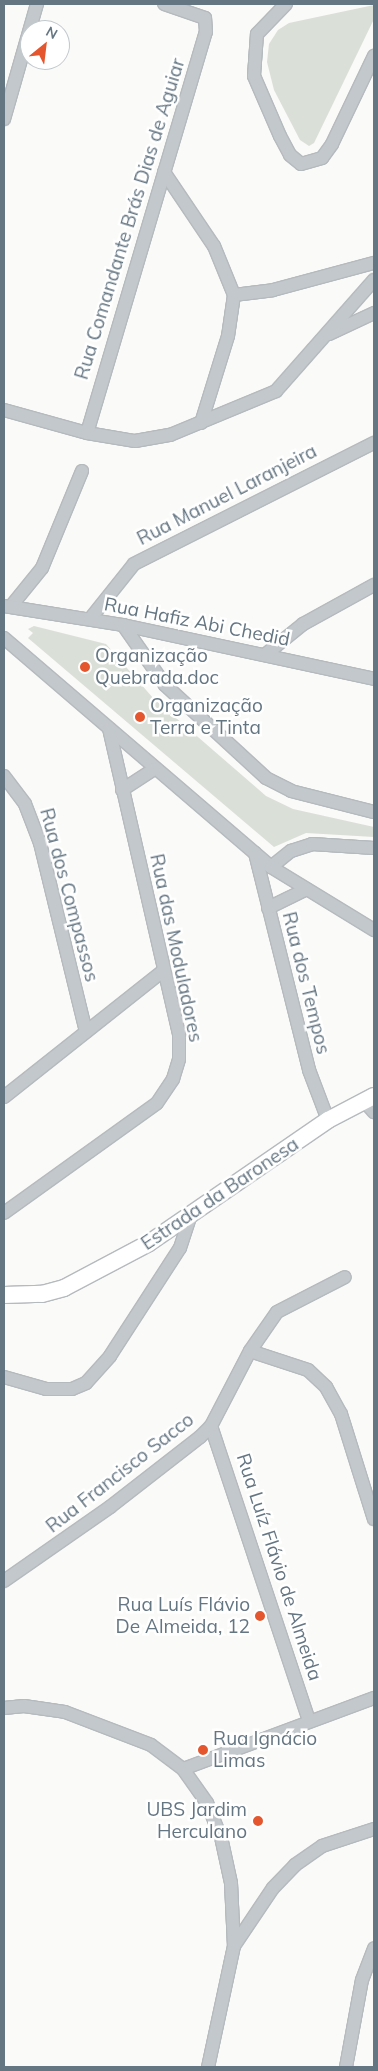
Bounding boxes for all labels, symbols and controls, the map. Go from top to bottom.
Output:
north arrow [20,20,70,70]
text: N [43,22,61,43]
street label: Rua Comandante Brás Dias de Aguiar [70,56,190,382]
street label: Rua Manuel Laranjeira [133,440,321,550]
street label: Rua Hafiz Abi Chedid [102,593,292,651]
place label: Organização Quebrada.doc [95,645,219,689]
marker: Organização Quebrada.doc [79,661,91,673]
place label: Organização Terra e Tinta [150,695,263,739]
marker: Organização Terra e Tinta [134,711,146,723]
street label: Rua dos Compassos [35,806,103,984]
street label: Rua das Moduladores [145,852,207,1044]
street label: Rua dos Tempos [277,909,335,1057]
street label: Estrada da Baronesa [137,1133,303,1255]
street label: Rua Francisco Sacco [42,1408,198,1538]
street label: Rua Luíz Flávio de Almeida [231,1451,327,1683]
place label: Rua Luís Flávio De Almeida, 12 [116,1594,250,1638]
marker: Rua Luís Flávio De Almeida, 12 [254,1610,266,1622]
place label: Rua Ignácio Limas [213,1728,317,1772]
marker: Rua Ignácio Limas [197,1744,209,1756]
place label: UBS Jardim Herculano [146,1799,247,1843]
marker: UBS Jardim Herculano [251,1814,265,1828]

